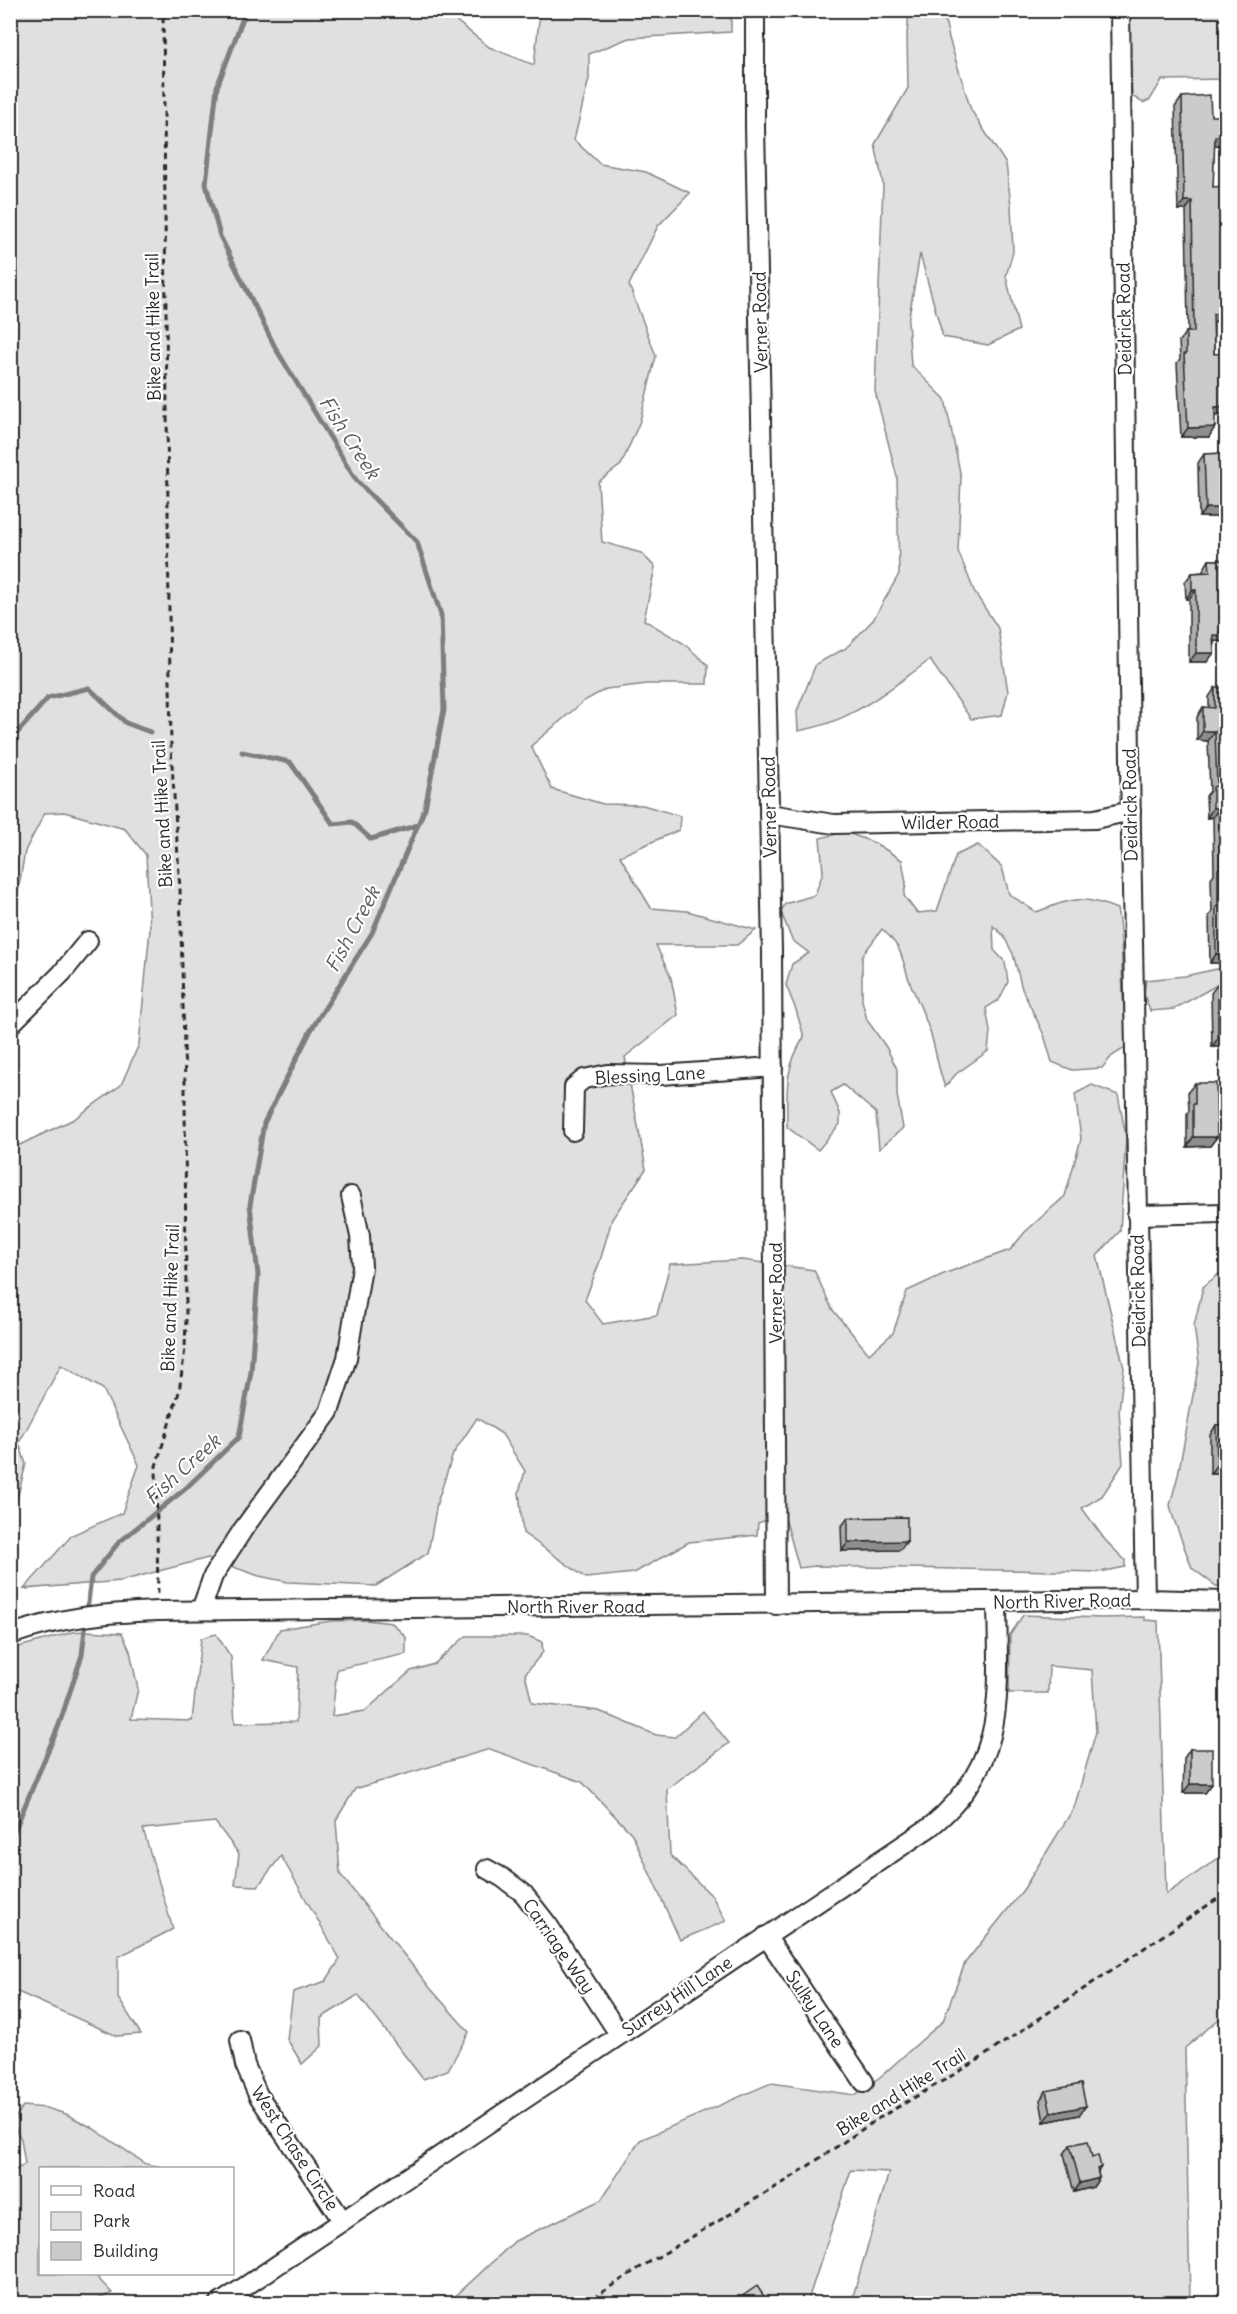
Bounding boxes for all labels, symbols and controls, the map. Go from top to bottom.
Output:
street label: Bike and Hike Trail [140,253,166,401]
street label: Deidrick Road [1112,262,1136,376]
street label: Verner Road [748,271,772,373]
water label: Fish Creek [314,391,387,485]
street label: Bike and Hike Trail [147,739,177,889]
street label: Deidrick Road [1118,748,1142,862]
street label: Verner Road [757,756,781,858]
street label: Wilder Road [901,810,1000,834]
water label: Fish Creek [319,880,386,976]
street label: Blessing Lane [594,1061,706,1089]
street label: Bike and Hike Trail [156,1224,184,1372]
street label: Deidrick Road [1126,1234,1150,1348]
street label: Verner Road [764,1242,787,1344]
water label: Fish Creek [139,1427,226,1510]
street label: North River Road [993,1588,1132,1614]
street label: North River Road [507,1595,646,1618]
street label: Carriage Way [518,1894,600,1998]
street label: Surrey Hill Lane [617,1951,737,2041]
street label: Sulky Lane [781,1966,849,2052]
street label: Bike and Hike Trail [832,2043,970,2141]
street label: West Chase Circle [246,2081,344,2215]
legend [39,2167,234,2275]
text: Road [93,2179,136,2202]
text: Park [93,2209,130,2232]
text: Building [93,2239,158,2262]

